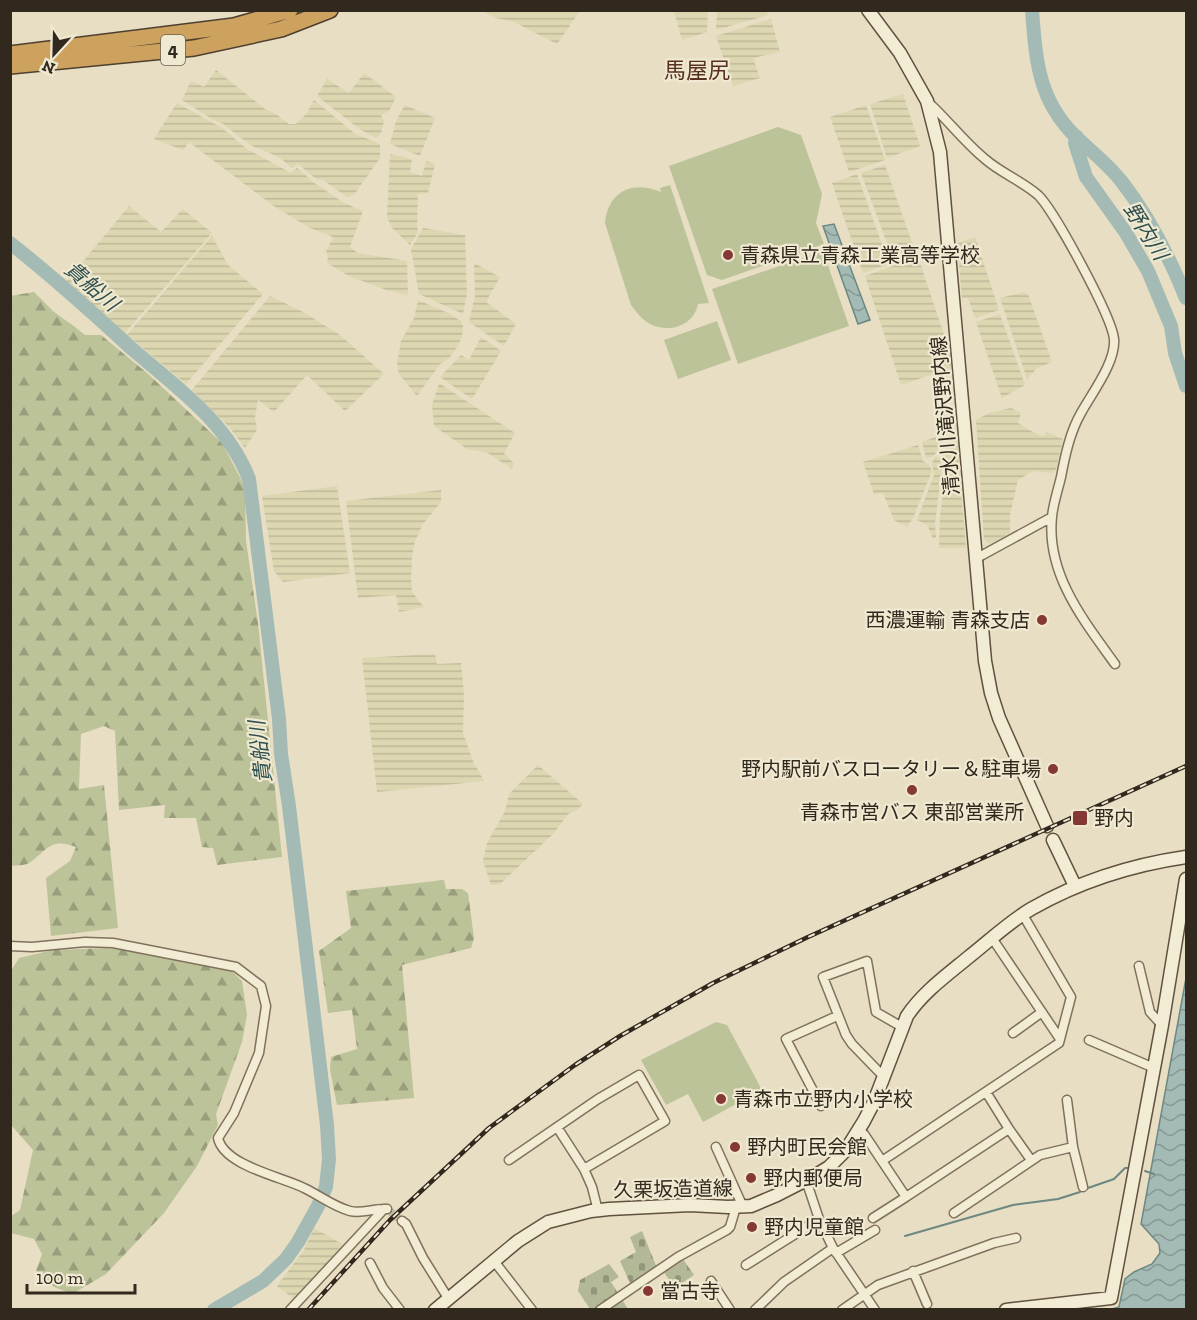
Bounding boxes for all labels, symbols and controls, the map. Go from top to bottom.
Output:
north arrow [24,24,84,84]
road number: 4 [161,35,185,65]
text: N [39,56,58,79]
district label: 馬屋尻 [664,57,730,84]
water label: 野内川 [1119,198,1174,266]
place label: 青森県立青森工業高等学校 [740,243,980,267]
marker: 青森県立青森工業高等学校 [721,248,735,262]
water label: 貴船川 [60,256,125,317]
street label: 清水川滝沢野内線 [926,335,964,497]
place label: 西濃運輸 青森支店 [865,608,1030,632]
marker: 西濃運輸 青森支店 [1035,613,1049,627]
water label: 貴船川 [244,717,276,785]
place label: 野内駅前バスロータリー＆駐車場 [741,757,1041,781]
marker: 野内駅前バスロータリー＆駐車場 [1046,762,1060,776]
marker: 青森市営バス 東部営業所 [905,783,919,797]
place label: 青森市営バス 東部営業所 [800,800,1024,824]
place label: 野内 [1094,806,1134,830]
marker: 野内 [1071,809,1089,827]
place label: 青森市立野内小学校 [733,1087,913,1111]
marker: 青森市立野内小学校 [714,1092,728,1106]
place label: 野内町民会館 [747,1135,867,1159]
marker: 野内町民会館 [728,1140,742,1154]
place label: 野内郵便局 [763,1166,863,1190]
marker: 野内郵便局 [744,1171,758,1185]
street label: 久栗坂造道線 [613,1176,733,1202]
place label: 野内児童館 [764,1215,864,1239]
marker: 野内児童館 [745,1220,759,1234]
scale bar [27,1257,135,1295]
text: 100 m [36,1267,84,1289]
place label: 當古寺 [660,1279,720,1303]
marker: 當古寺 [641,1284,655,1298]

